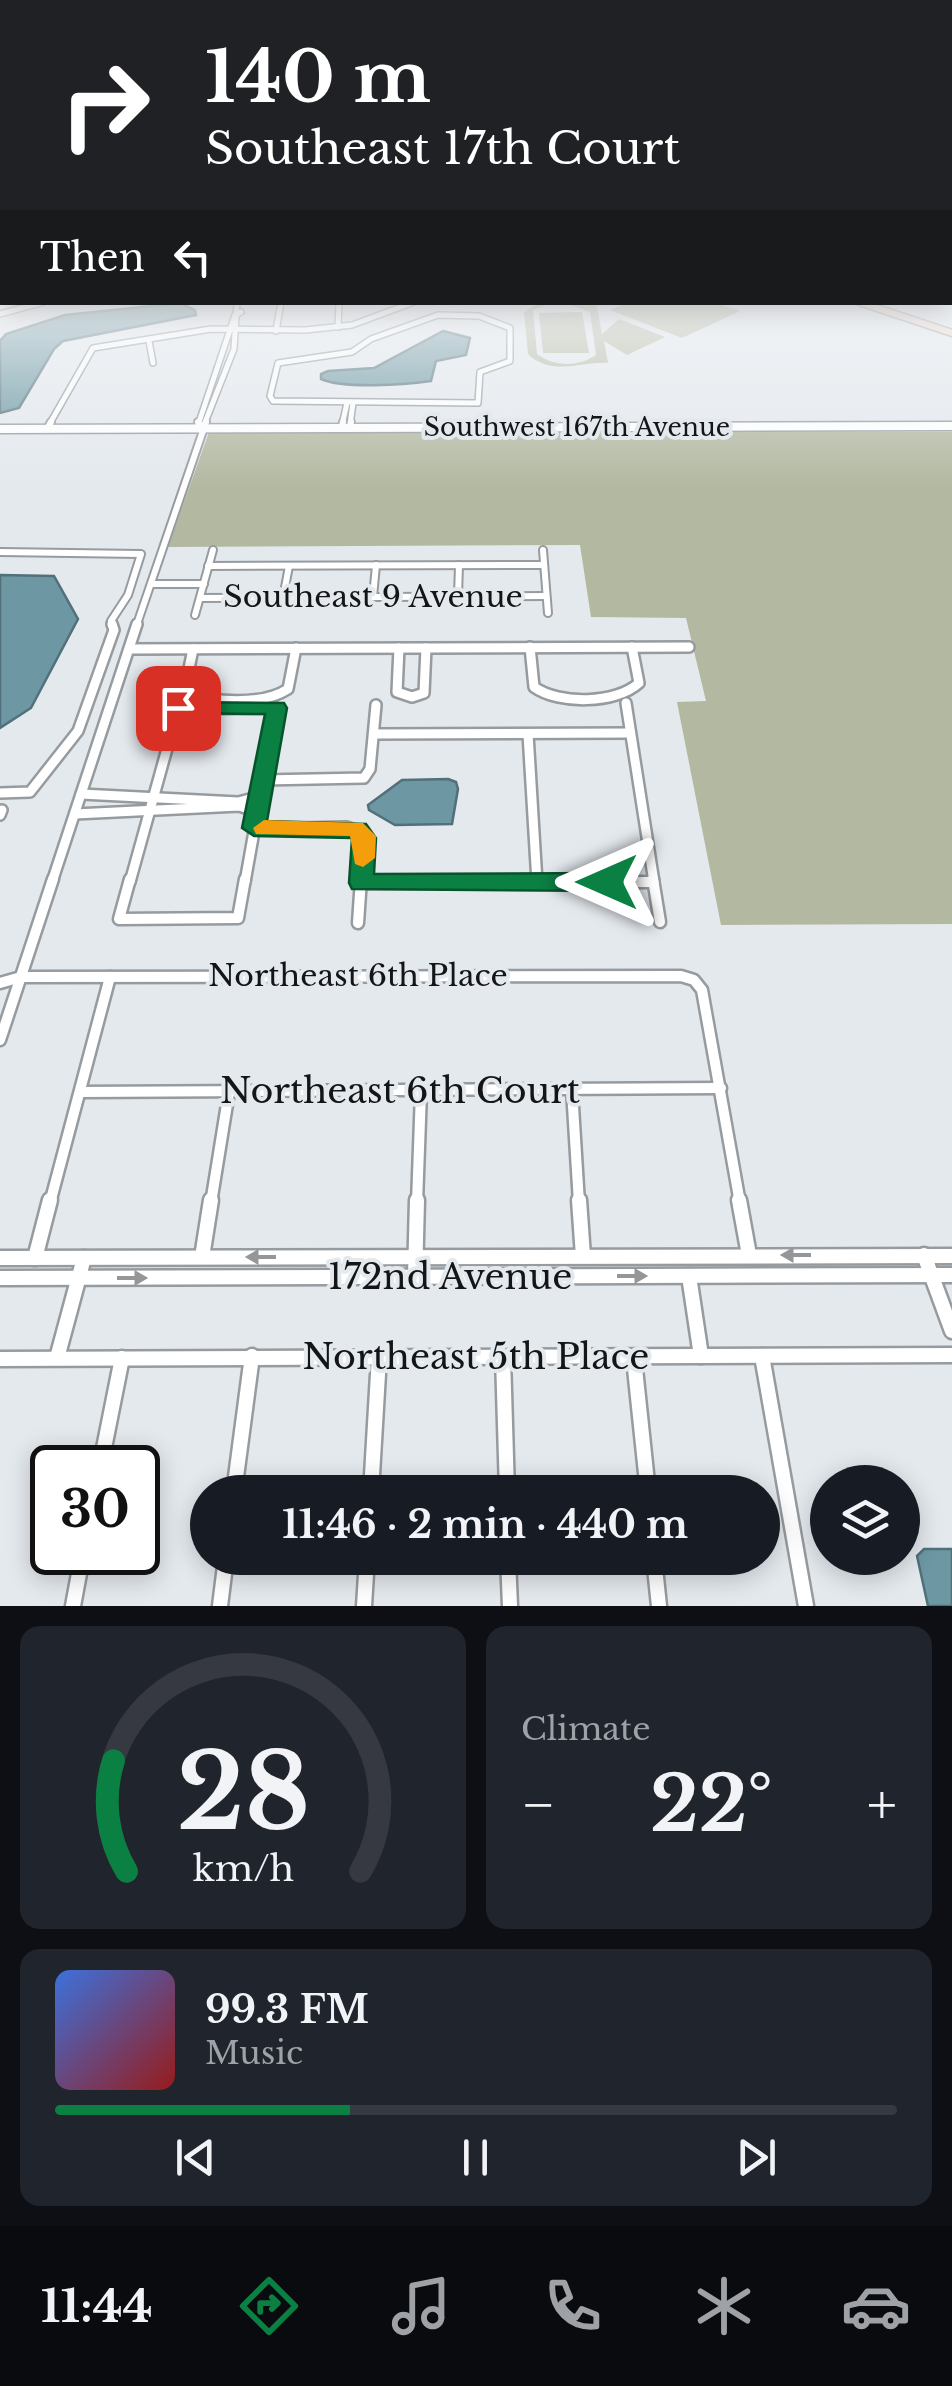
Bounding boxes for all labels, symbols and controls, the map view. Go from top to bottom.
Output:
text: 140 m [205,34,431,121]
icon: right [40,40,170,170]
text: Southeast 17th Court [205,120,680,176]
icon: left [165,230,220,285]
text: Then [40,234,145,281]
street label: Southwest 167th Avenue [424,412,730,443]
street label: Southeast 9 Avenue [223,578,523,615]
pin [136,666,221,751]
icon: arrive [151,681,206,736]
position arrow [555,830,659,934]
street label: Northeast 6th Place [208,957,508,994]
street label: Northeast 6th Court [220,1069,580,1112]
one-way arrow [779,1247,811,1263]
one-way arrow [244,1249,276,1265]
street label: 172nd Avenue [328,1255,572,1298]
one-way arrow [617,1268,649,1284]
one-way arrow [117,1270,149,1286]
street label: Northeast 5th Place [303,1335,649,1378]
speed limit sign: 30 [30,1445,160,1575]
map controls [810,1465,920,1575]
button: layers [810,1465,920,1575]
text: 11:46 · 2 min · 440 m [282,1501,688,1548]
text: Climate [521,1709,650,1749]
text: 28 [176,1728,310,1857]
text: 22° [650,1758,773,1851]
text: − [521,1771,556,1839]
text: + [867,1771,897,1839]
text: km/h [192,1846,294,1891]
text: 99.3 FM [205,1986,369,2033]
text: Music [205,2033,303,2073]
icon: previous [168,2130,223,2185]
icon: pause [448,2130,503,2185]
icon: next [729,2130,784,2185]
icon: directions [234,2271,304,2341]
icon: music [386,2271,456,2341]
icon: phone [538,2271,608,2341]
icon: climate [689,2271,759,2341]
icon: car [841,2271,911,2341]
text: 11:44 [41,2278,153,2334]

